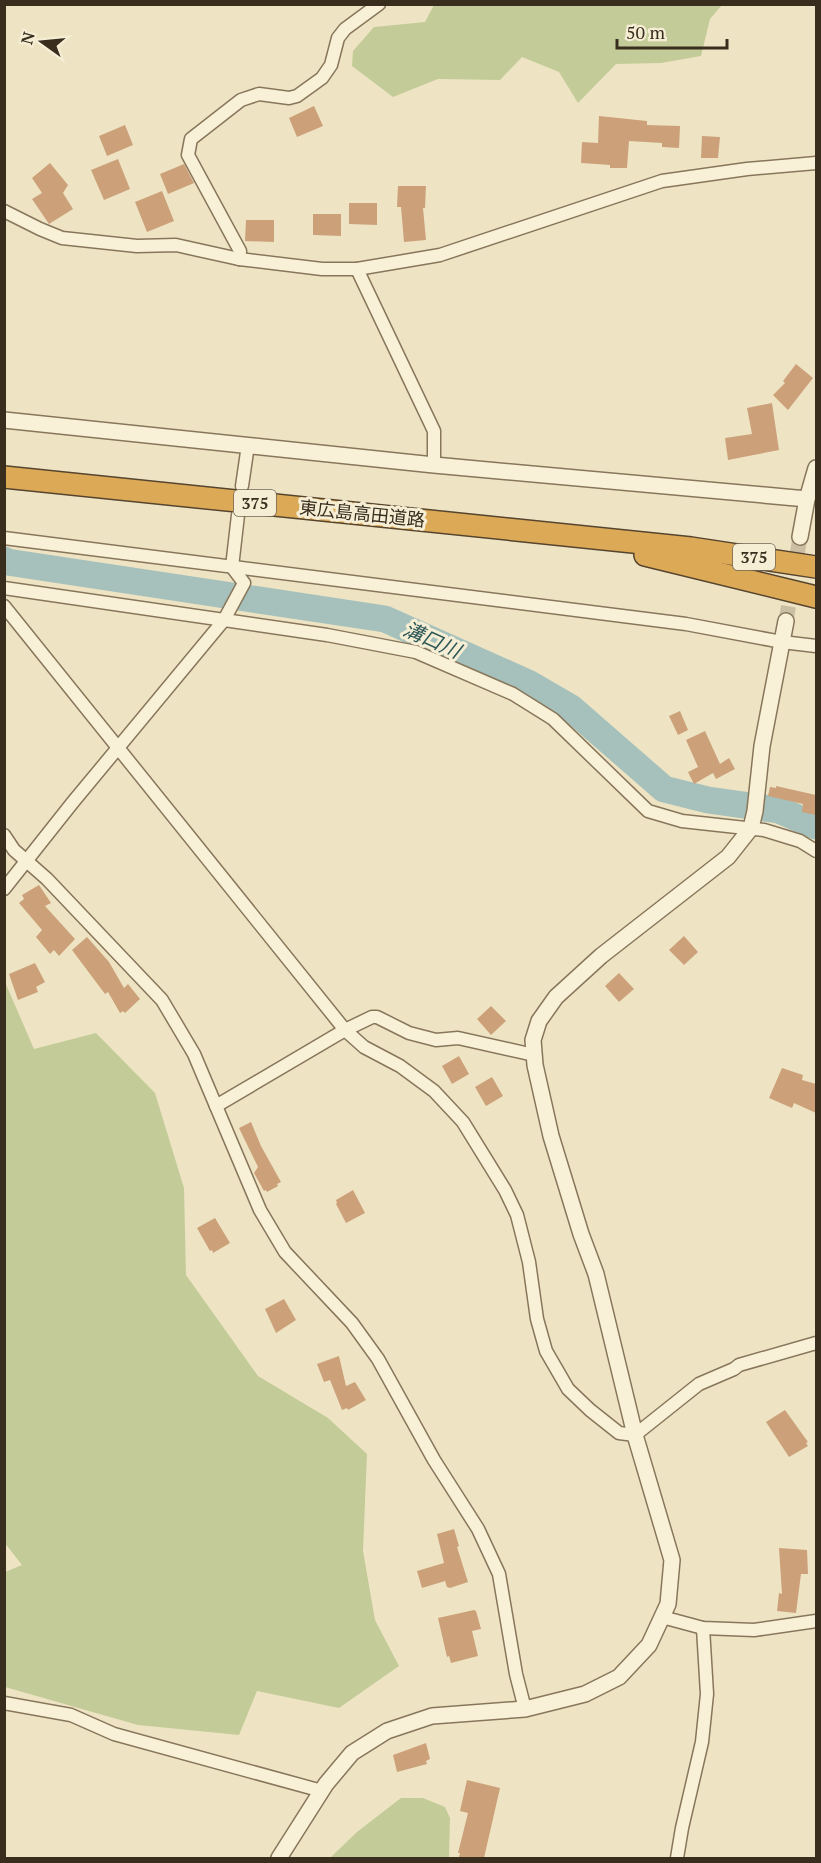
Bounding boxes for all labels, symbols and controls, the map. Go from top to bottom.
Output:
north arrow [12,12,72,72]
scale bar [617,12,726,50]
text: 50 m [626,20,666,44]
text: N [15,29,40,47]
road number: 375 [234,490,276,516]
street label: 東広島高田道路 [298,494,426,532]
road number: 375 [733,544,775,570]
water label: 溝口川 [399,615,467,665]

